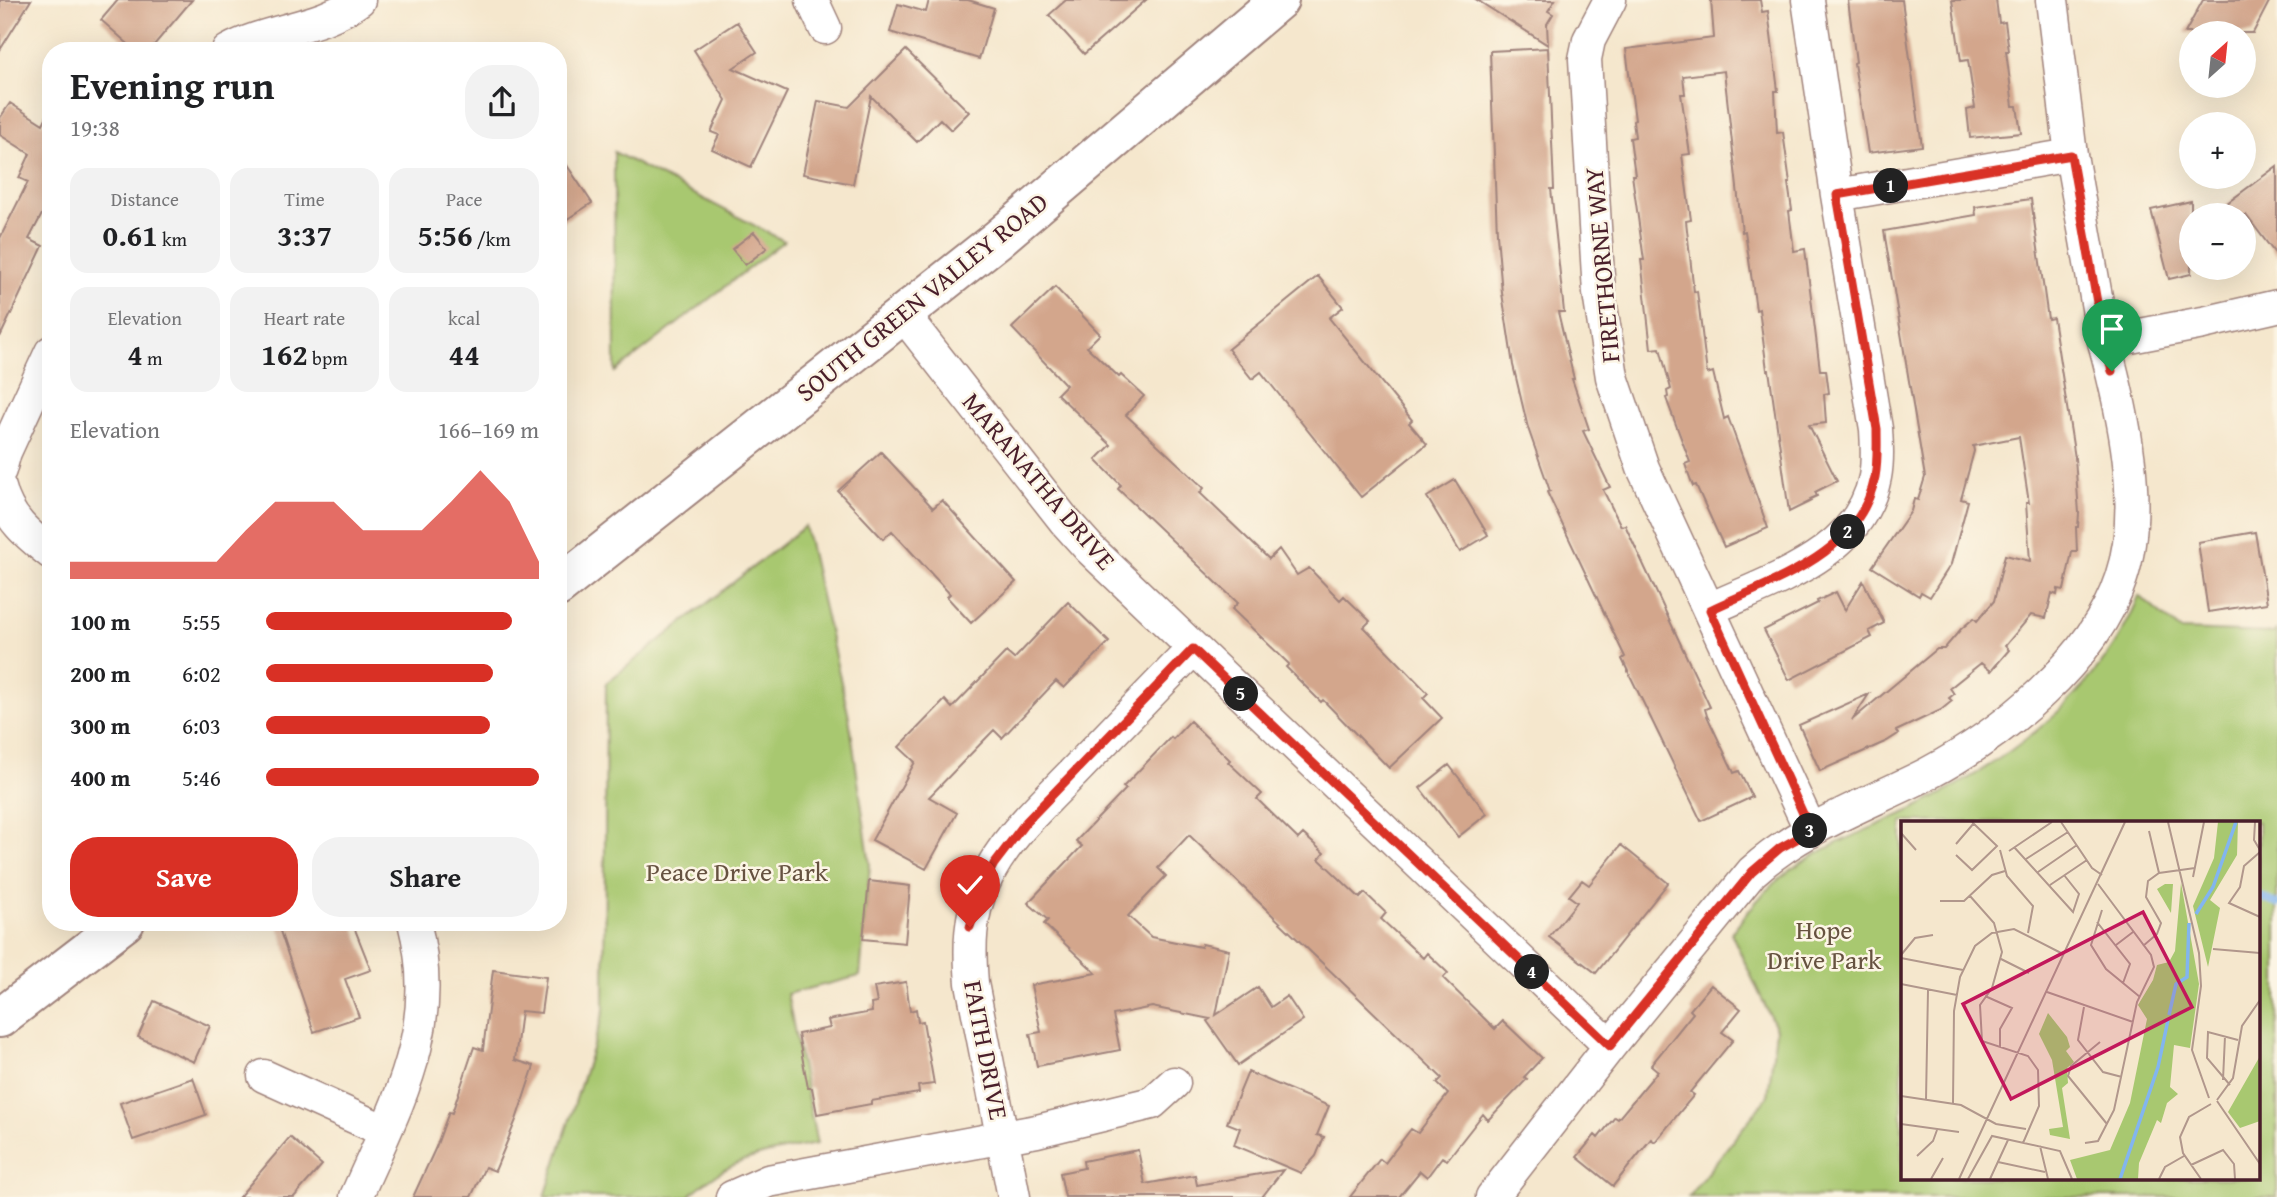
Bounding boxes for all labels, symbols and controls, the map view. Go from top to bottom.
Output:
north arrow [2179,21,2256,98]
map controls [2179,21,2256,280]
text: Evening run [70,57,274,113]
button: share [465,65,539,139]
text: 19:38 [70,111,120,144]
button: + [2179,112,2256,189]
street label: FIRETHORNE WAY [1573,165,1629,365]
pin: 1 [1874,168,1909,204]
text: 1 [1886,171,1895,199]
street label: SOUTH GREEN VALLEY ROAD [787,183,1056,411]
text: Distance [111,185,179,213]
text: Time [284,185,325,213]
text: Pace [446,185,482,213]
button: − [2179,203,2256,280]
text: 0.61 [103,213,158,257]
text: 3:37 [277,213,332,257]
text: 5:56 [417,213,473,257]
text: km [158,225,187,253]
text: /km [473,225,511,253]
pin [2082,299,2142,371]
text: Elevation [108,304,182,332]
text: Heart rate [264,304,345,332]
text: kcal [448,304,480,332]
icon: arrive [2093,310,2131,348]
text: 4 [127,332,143,376]
text: 162 [261,332,308,376]
text: 44 [449,332,480,376]
text: m [143,344,162,372]
text: bpm [308,344,348,372]
street label: MARANATHA DRIVE [953,383,1126,578]
text: Elevation [70,413,160,446]
text: 166–169 m [438,413,539,446]
pin: 2 [1830,514,1866,550]
text: 2 [1843,517,1852,545]
text: 100 m [70,605,131,638]
text: 5:55 [182,605,221,638]
text: 200 m [70,657,131,690]
text: 6:02 [182,657,221,690]
pin: 5 [1224,676,1258,712]
text: 5 [1236,679,1245,707]
text: 300 m [70,709,131,742]
text: 6:03 [182,709,221,742]
text: 400 m [70,761,131,794]
text: 5:46 [182,761,221,794]
pin: 3 [1792,814,1828,848]
text: 3 [1805,816,1814,844]
inset map [1901,821,2260,1180]
button: Save [70,837,298,917]
button: Share [312,837,539,917]
park label: Peace Drive Park [646,852,829,891]
pin [940,855,1000,927]
icon: check [951,866,989,904]
park label: Hope Drive Park [1767,910,1882,979]
pin: 4 [1514,954,1550,990]
text: 4 [1527,957,1536,985]
street label: FAITH DRIVE [954,977,1019,1123]

